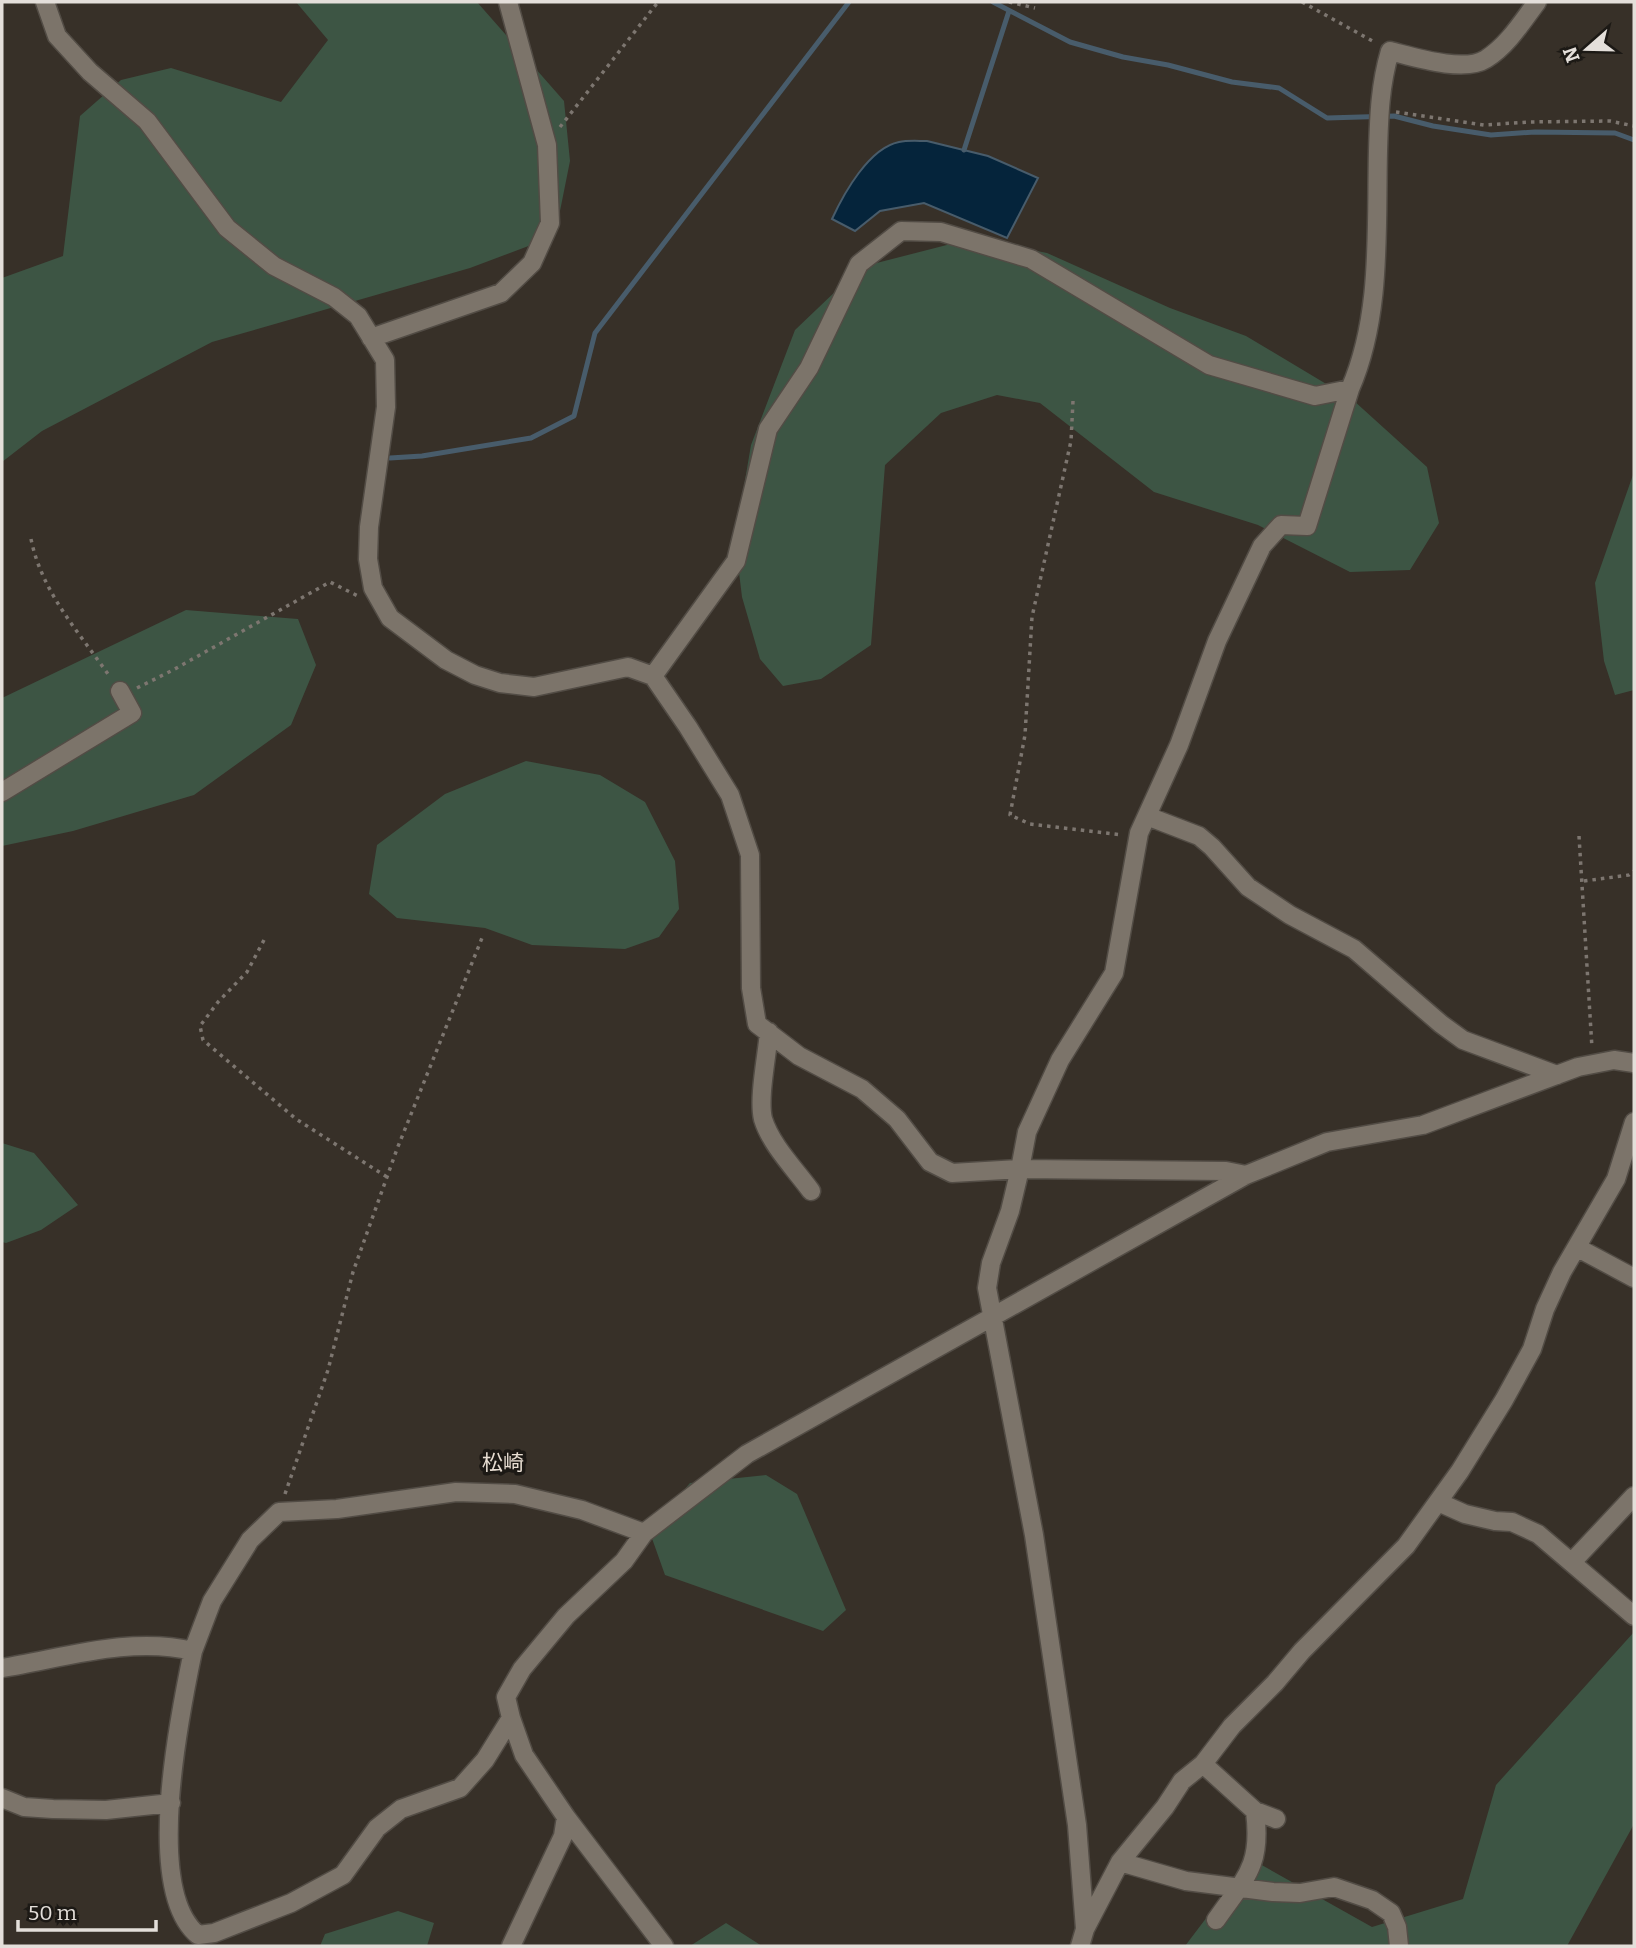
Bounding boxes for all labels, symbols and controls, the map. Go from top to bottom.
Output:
north arrow [1552,14,1622,84]
text: N [1558,44,1585,65]
district label: 松崎 [482,1450,524,1476]
scale bar [18,1888,156,1932]
text: 50 m [28,1900,77,1926]

